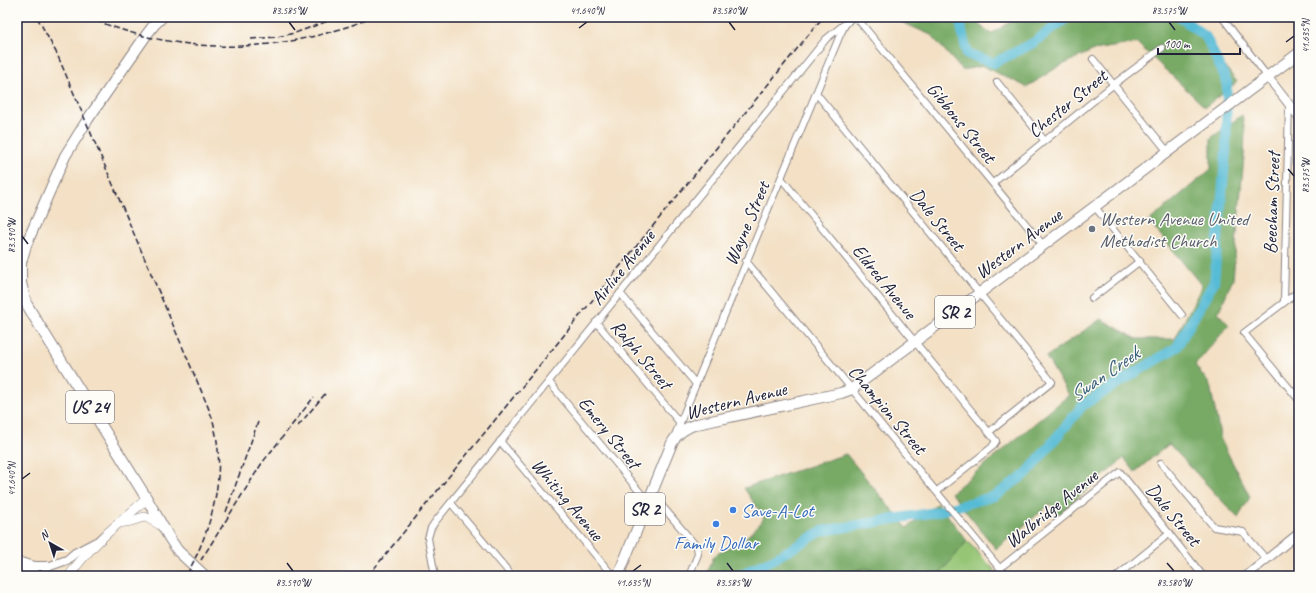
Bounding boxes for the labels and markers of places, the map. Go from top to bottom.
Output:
place label: Western Avenue United Methodist Church [1100,207,1251,253]
marker: Western Avenue United Methodist Church [1087,224,1097,234]
place label: Save-A-Lot [741,499,815,523]
marker: Save-A-Lot [728,505,738,515]
marker: Family Dollar [711,519,721,529]
place label: Family Dollar [674,531,760,555]

